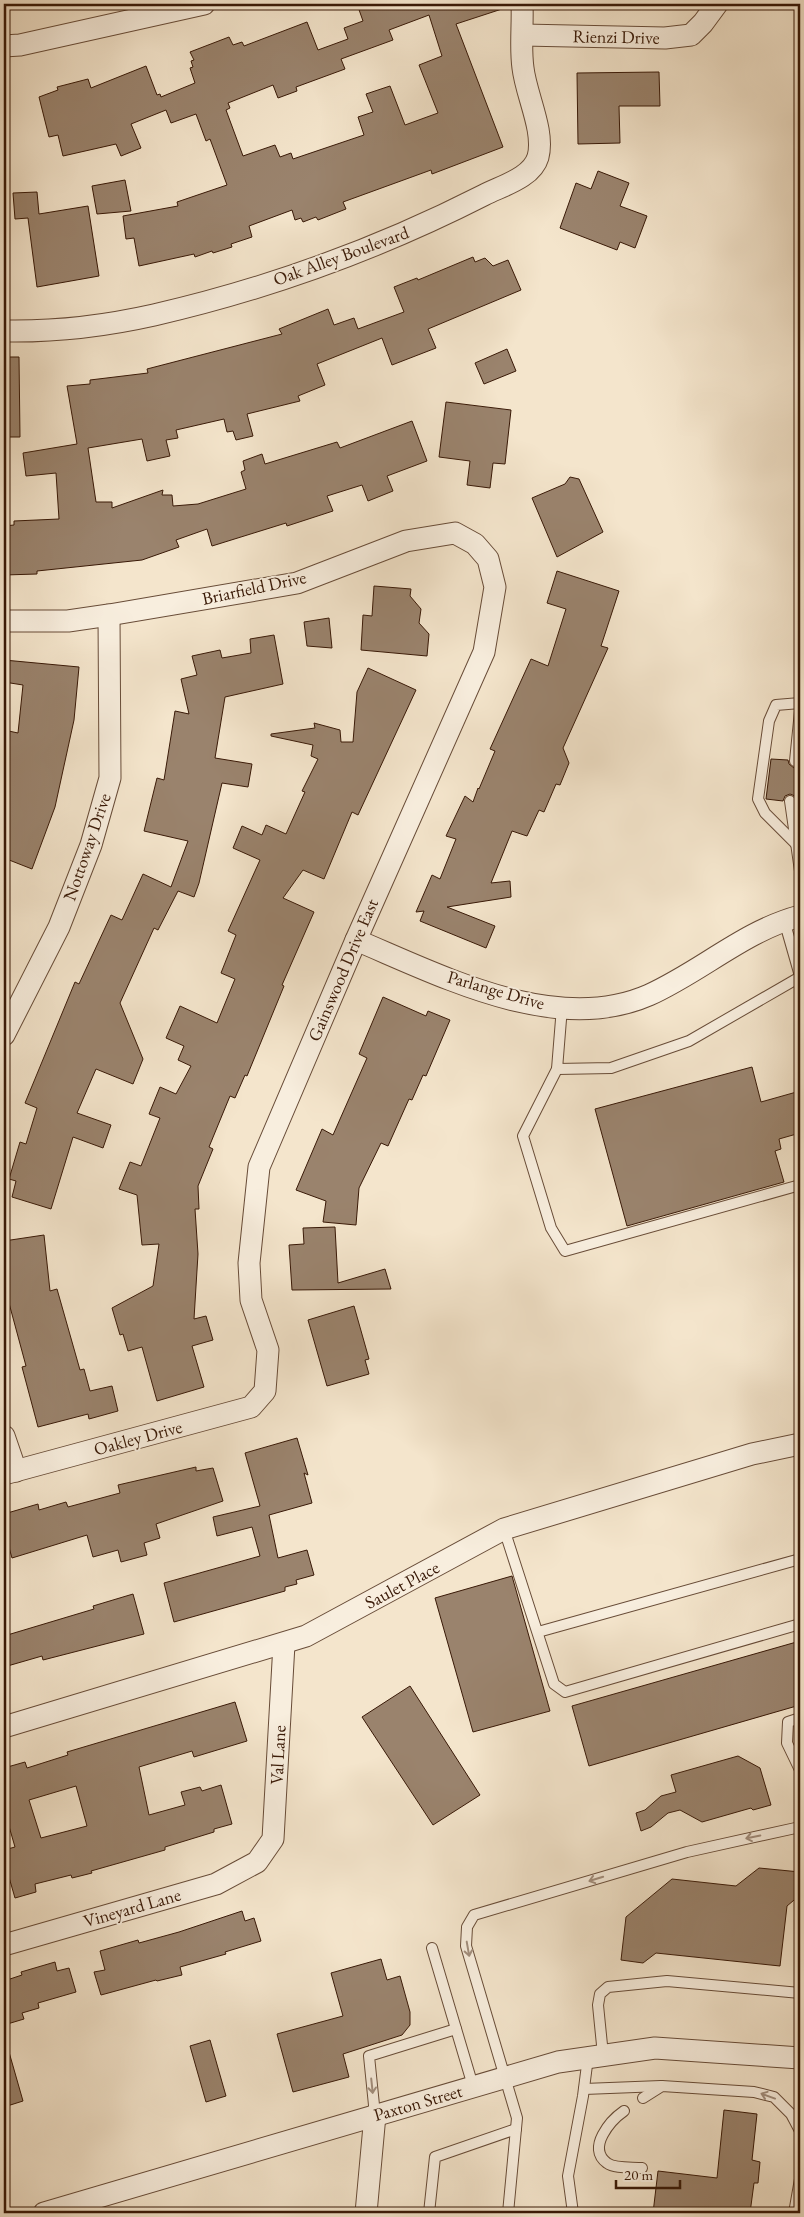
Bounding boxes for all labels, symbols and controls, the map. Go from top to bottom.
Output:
street label: Rienzi Drive [572,24,660,49]
street label: Oak Alley Boulevard [270,220,413,291]
street label: Briarfield Drive [200,565,308,610]
street label: Nottoway Drive [57,790,116,904]
street label: Gainswood Drive East [302,895,383,1045]
street label: Parlange Drive [445,965,547,1014]
street label: Oakley Drive [91,1415,185,1460]
street label: Saulet Place [361,1555,443,1614]
street label: Val Lane [264,1725,291,1785]
one-way arrow [745,1833,761,1842]
one-way arrow [588,1874,604,1884]
street label: Vineyard Lane [80,1883,183,1932]
one-way arrow [464,1940,474,1956]
one-way arrow [367,2077,377,2093]
street label: Paxton Street [371,2079,465,2126]
one-way arrow [760,2091,776,2101]
scale bar [616,2157,680,2189]
text: 20 m [624,2165,653,2184]

